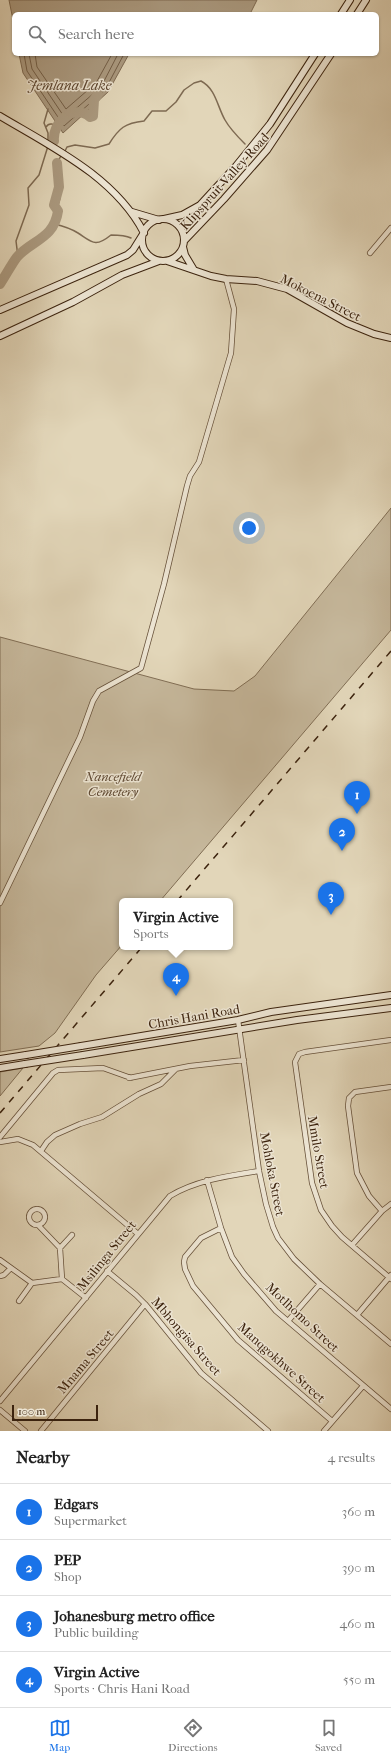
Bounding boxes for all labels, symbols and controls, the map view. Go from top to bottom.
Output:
search box [12,12,379,56]
icon: search [26,23,48,45]
text: Search here [58,25,134,43]
water label: Jemlana Lake [27,77,112,94]
street label: Klipspruit Valley Road [177,129,273,233]
street label: Mokoena Street [278,271,364,324]
your location [239,518,259,538]
park label: Nancefield Cemetery [84,769,143,799]
pin: 1 [344,781,370,814]
pin: 2 [329,818,355,851]
pin: 3 [318,882,344,915]
popup [119,898,233,950]
text: Virgin Active [133,908,219,926]
text: Sports [133,926,169,941]
pin: 4 [163,963,189,996]
street label: Chris Hani Road [147,1001,242,1032]
street label: Mmilo Street [305,1114,332,1190]
street label: Mohloka Street [257,1131,288,1218]
street label: Msilinga Street [74,1217,139,1293]
street label: Motlhomo Street [263,1280,343,1355]
street label: Mbhongisa Street [149,1294,225,1379]
street label: Manqgokhwe Street [235,1319,329,1406]
street label: Mnama Street [54,1326,117,1397]
scale bar [12,1403,98,1422]
text: 100 m [18,1405,46,1418]
text: Nearby [16,1447,70,1467]
text: 4 results [328,1450,375,1465]
text: Edgars [54,1495,98,1513]
text: 1 [27,1504,31,1519]
text: 360 m [342,1504,375,1519]
text: Supermarket [54,1513,127,1528]
text: PEP [54,1551,81,1569]
text: 2 [26,1560,32,1575]
text: 390 m [342,1560,375,1575]
text: Shop [54,1569,82,1584]
text: Johanesburg metro office [54,1607,215,1625]
text: 3 [26,1616,32,1631]
text: 460 m [340,1616,375,1631]
text: Public building [54,1625,139,1640]
text: Virgin Active [54,1663,139,1681]
text: 4 [25,1672,33,1687]
text: 550 m [343,1672,375,1687]
text: Sports · Chris Hani Road [54,1681,190,1696]
tab: Map [49,1717,71,1754]
tab: Directions [168,1717,218,1754]
tab: Saved [315,1717,342,1754]

